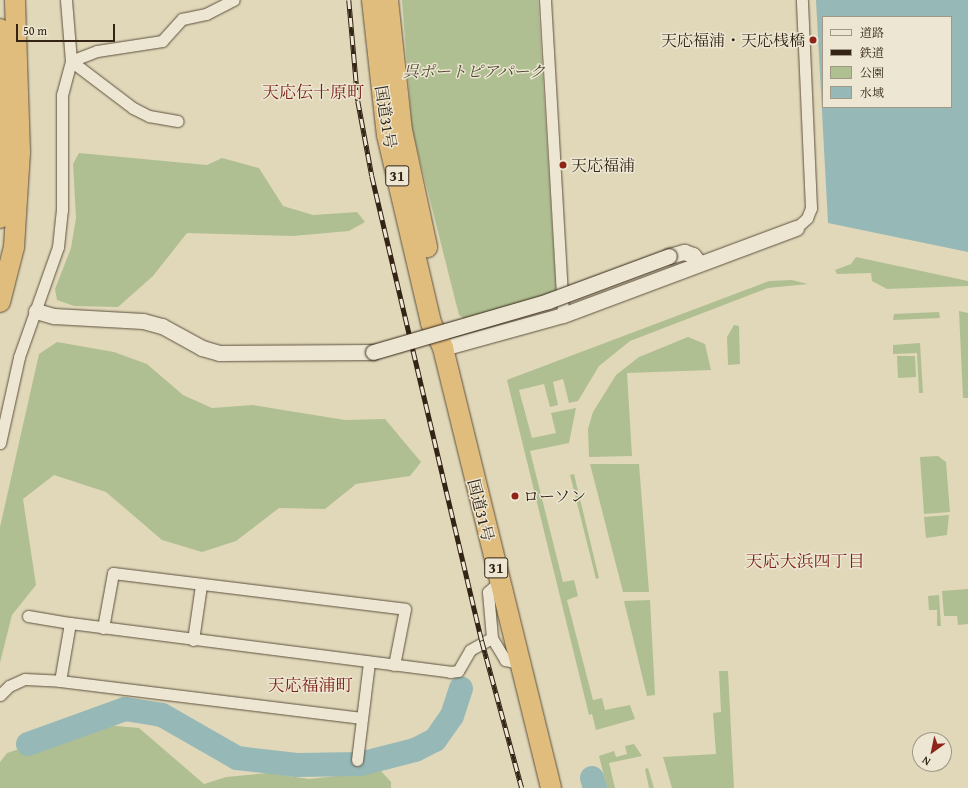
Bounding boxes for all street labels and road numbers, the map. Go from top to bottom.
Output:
street label: 国道31号 [372,84,400,150]
road number: 31 [385,163,409,189]
street label: 国道31号 [464,477,498,543]
road number: 31 [484,555,508,581]

